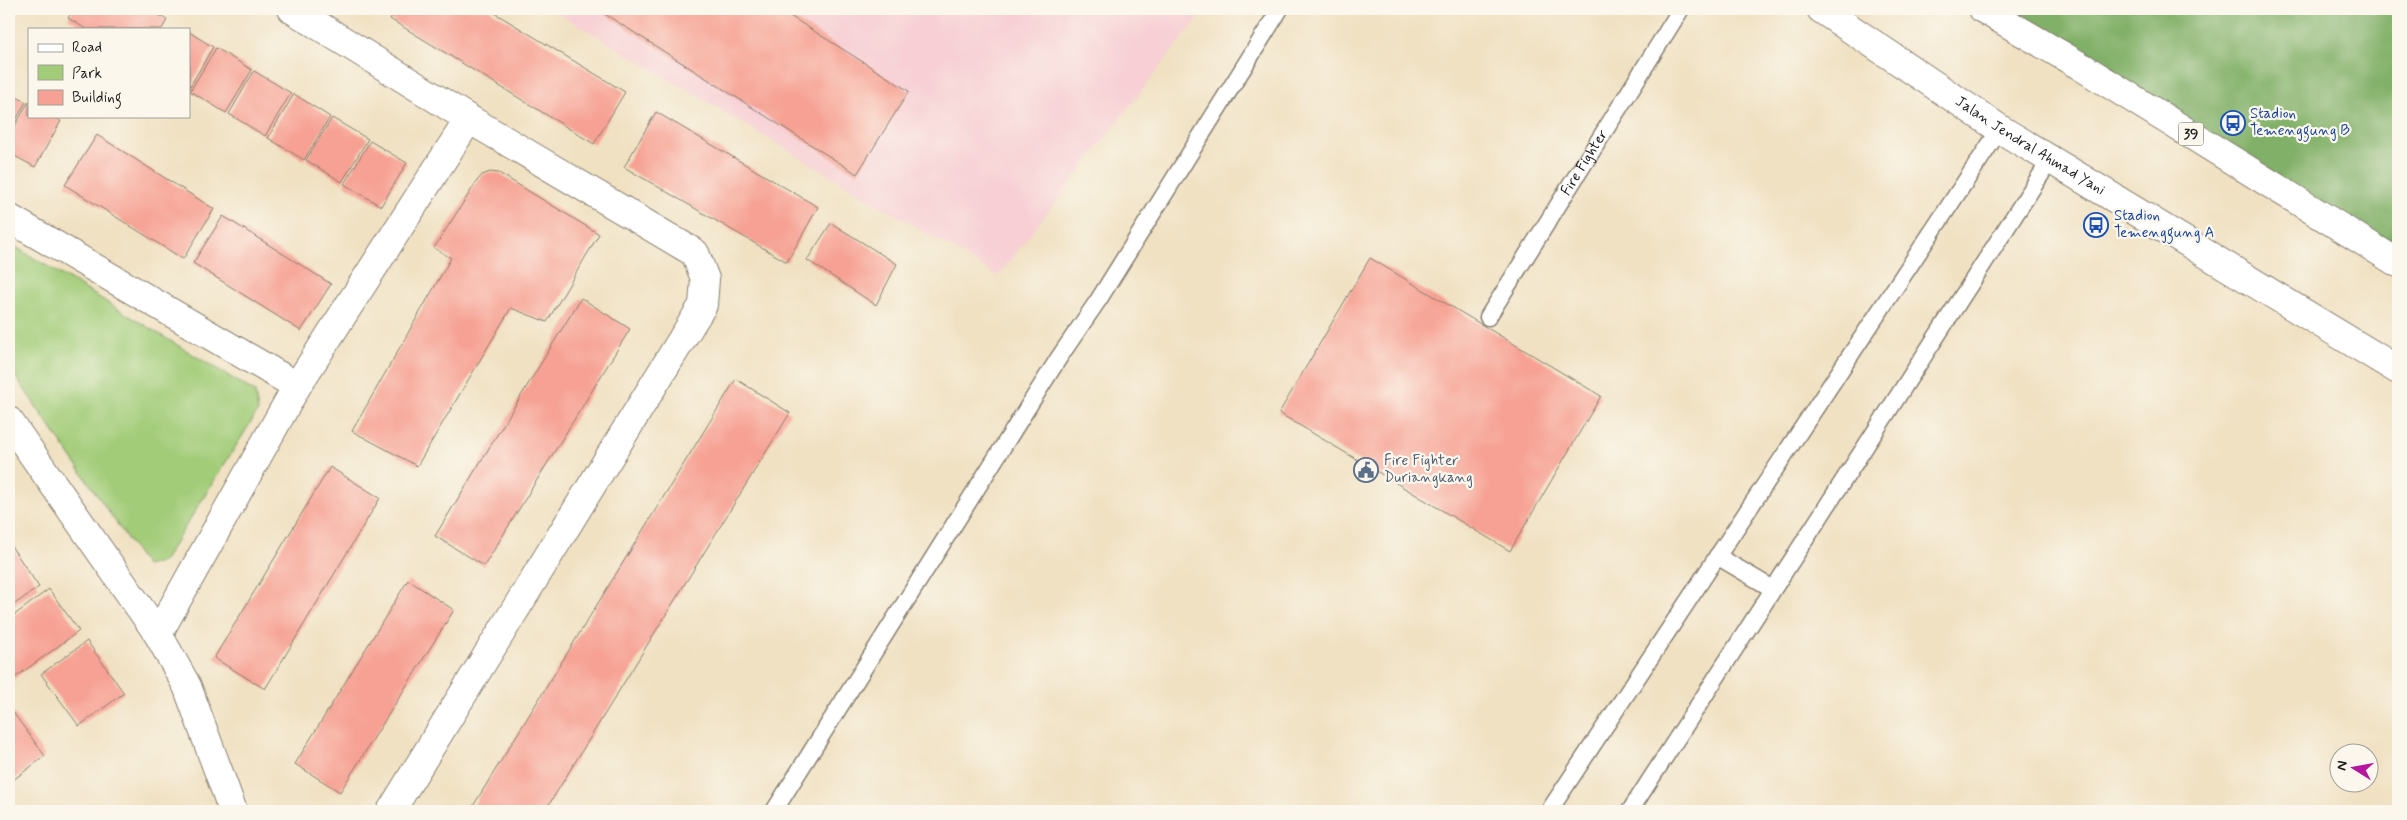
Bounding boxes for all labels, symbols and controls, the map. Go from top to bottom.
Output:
legend [28,28,190,118]
text: Road [72,38,102,58]
text: Park [72,64,102,84]
text: Building [72,88,122,109]
street label: Jalan Jendral Ahmad Yani [1951,92,2109,200]
place label: Stadion Temenggung B [2250,104,2350,142]
bus stop icon: Stadion Temenggung B [2220,110,2246,136]
road number: 39 [2178,122,2204,146]
street label: Fire Fighter [1556,126,1613,200]
place label: Stadion Temenggung A [2114,206,2214,244]
bus stop icon: Stadion Temenggung A [2083,212,2109,238]
place label: Fire Fighter Duriangkang [1384,451,1473,488]
public building icon: Fire Fighter Duriangkang [1353,457,1379,483]
north arrow [2330,742,2380,792]
text: N [2332,759,2352,772]

